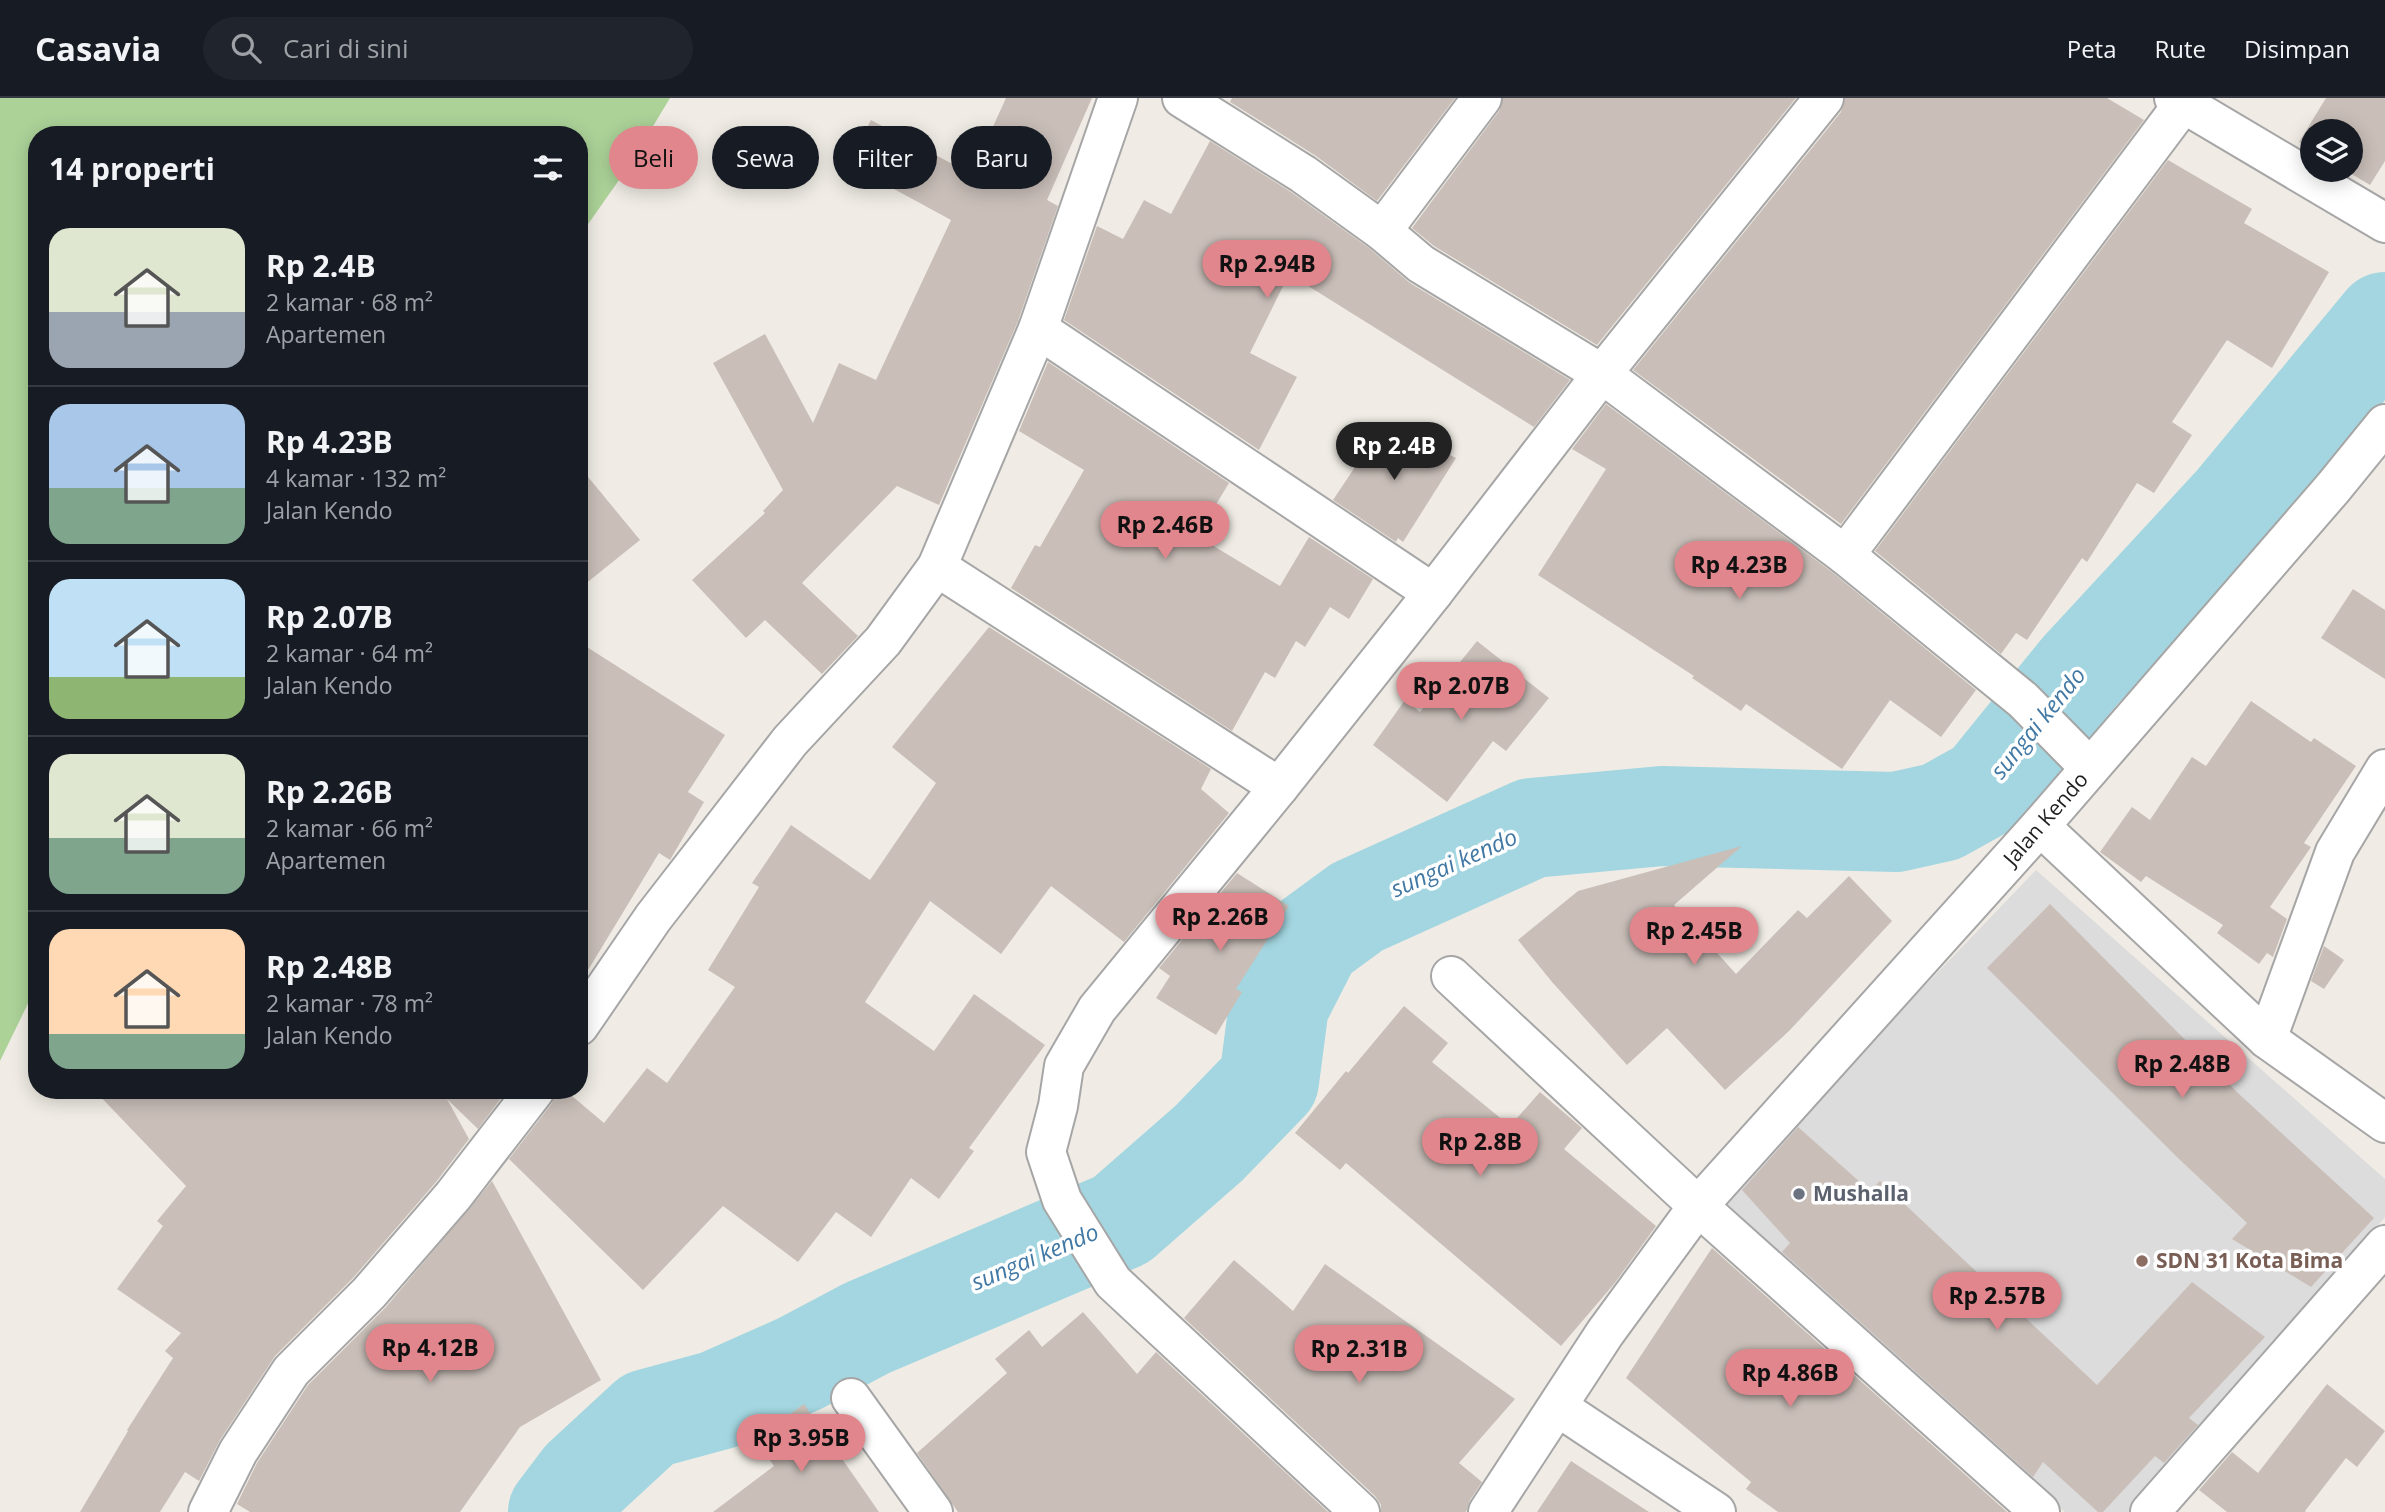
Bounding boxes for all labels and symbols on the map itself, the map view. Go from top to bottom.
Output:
pin: Rp 2.94B [1195,240,1339,300]
pin: Rp 2.4B [1329,422,1459,482]
pin: Rp 2.46B [1093,502,1237,561]
pin: Rp 4.23B [1667,542,1811,601]
water label: sungai kendo [1982,660,2092,785]
pin: Rp 2.07B [1389,662,1533,722]
street label: Jalan Kendo [1995,766,2094,873]
water label: sungai kendo [1385,820,1522,904]
pin: Rp 2.26B [1148,894,1292,953]
pin: Rp 2.45B [1622,908,1766,967]
pin: Rp 2.48B [2110,1040,2254,1100]
pin: Rp 2.8B [1415,1118,1545,1178]
place label: Mushalla [1813,1179,1909,1207]
marker: Mushalla [1791,1186,1807,1202]
water label: sungai kendo [966,1215,1103,1297]
place label: SDN 31 Kota Bima [2156,1246,2343,1274]
marker: SDN 31 Kota Bima [2134,1253,2150,1269]
pin: Rp 2.57B [1925,1272,2069,1332]
pin: Rp 4.12B [358,1324,502,1384]
pin: Rp 2.31B [1287,1326,1431,1385]
pin: Rp 4.86B [1718,1350,1862,1409]
pin: Rp 3.95B [729,1414,873,1474]

